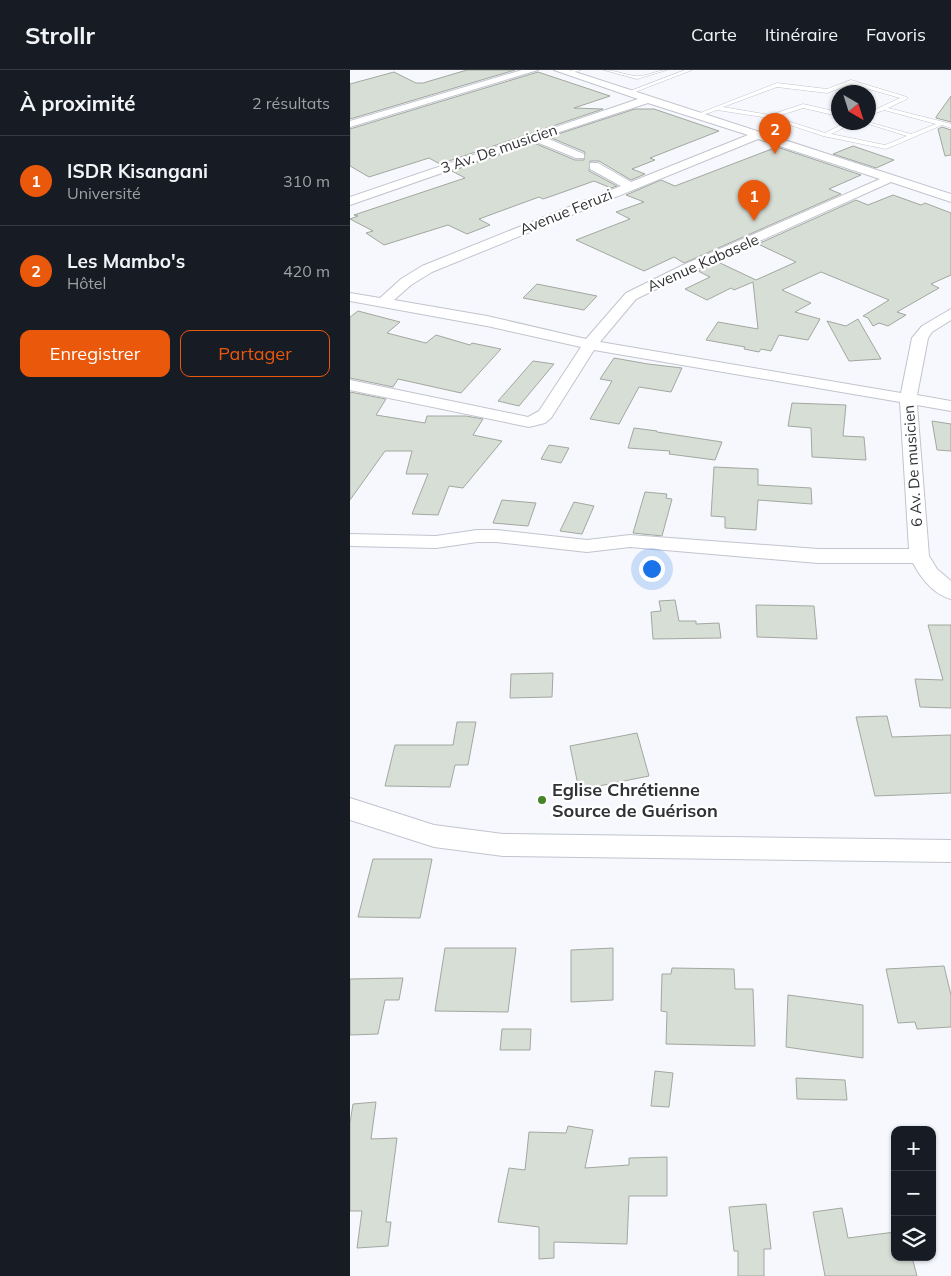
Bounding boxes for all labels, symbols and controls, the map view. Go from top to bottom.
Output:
text: Strollr [25,20,95,50]
text: Carte [691,23,737,46]
text: Itinéraire [765,23,838,46]
text: Favoris [866,23,926,46]
north arrow [831,85,876,130]
text: À proximité [20,90,136,116]
text: 2 résultats [252,93,330,113]
pin: 2 [759,113,791,154]
street label: 3 Av. De musicien [438,120,560,177]
text: ISDR Kisangani [67,159,208,183]
text: 1 [31,171,41,191]
text: 310 m [283,171,330,191]
pin: 1 [738,180,770,221]
text: Université [67,183,141,203]
street label: Avenue Feruzi [517,184,615,239]
street label: Avenue Kabasele [644,229,761,296]
text: Les Mambo's [67,249,185,273]
text: 2 [31,261,41,281]
text: 420 m [283,261,330,281]
text: Hôtel [67,273,106,293]
button: Enregistrer [20,330,170,377]
button: Partager [180,330,330,377]
street label: 6 Av. De musicien [899,404,926,528]
your location [639,556,665,582]
place label: Eglise Chrétienne Source de Guérison [552,778,718,822]
marker: Eglise Chrétienne Source de Guérison [536,794,548,806]
map controls [891,1126,936,1261]
button: + [891,1126,936,1171]
button: − [891,1171,936,1216]
button: layers [891,1216,936,1261]

